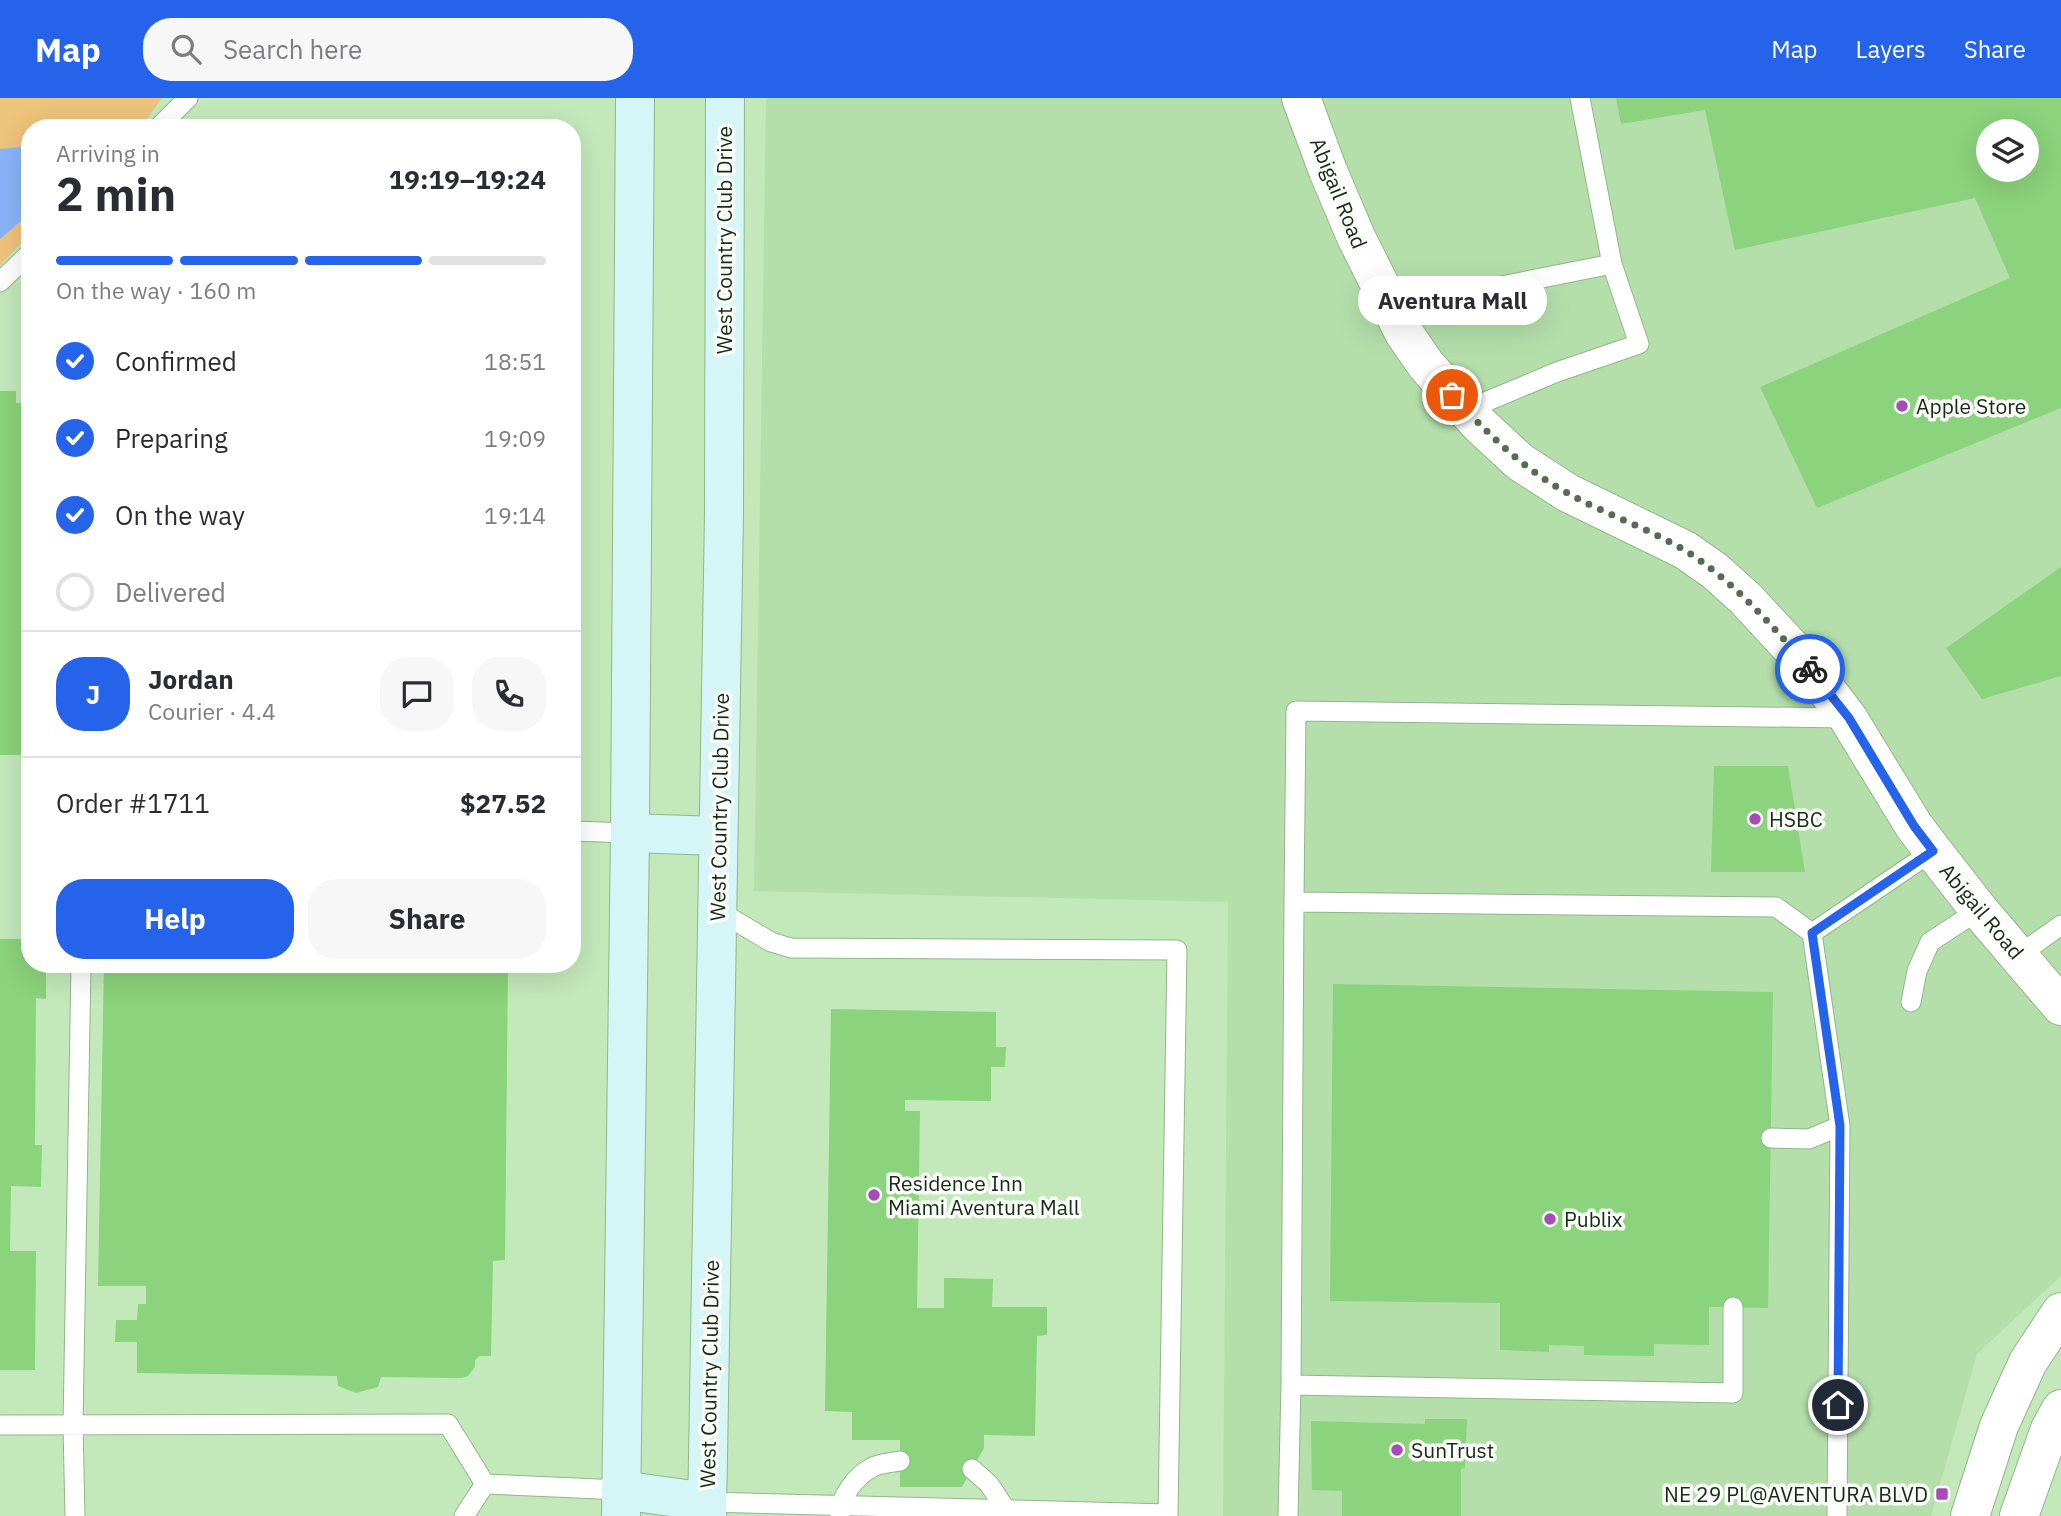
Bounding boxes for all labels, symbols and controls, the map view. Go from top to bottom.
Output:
search box [143,18,633,81]
text: Map [35,28,101,71]
icon: search [167,30,205,68]
text: Search here [223,32,362,66]
text: Map [1771,33,1818,65]
text: Layers [1856,33,1926,65]
text: Share [1964,33,2026,65]
map controls [1976,119,2039,182]
button: layers [1976,119,2039,182]
street label: West Country Club Drive [710,126,738,354]
street label: Abigail Road [1304,133,1374,253]
text: Arriving in [56,138,160,168]
text: 19:19–19:24 [389,162,546,196]
text: 2 min [56,164,176,224]
text: On the way · 160 m [56,275,256,305]
callout: Aventura Mall [1358,276,1546,325]
text: Aventura Mall [1378,285,1527,315]
icon: check [56,342,94,380]
text: Confirmed [115,344,237,378]
text: 18:51 [484,346,546,376]
pin [1422,365,1482,425]
icon: bag [1433,376,1471,414]
place label: Apple Store [1916,392,2026,420]
marker: Apple Store [1894,398,1910,414]
icon: check [56,419,94,457]
text: Preparing [115,421,228,455]
text: 19:09 [484,423,546,453]
icon: check [56,496,94,534]
text: On the way [115,498,245,532]
text: 19:14 [484,500,546,530]
text: Delivered [115,575,226,609]
courier [1775,634,1845,704]
icon: bike [1791,650,1829,688]
button: chat [380,657,454,731]
button: phone [472,657,546,731]
text: Jordan [148,662,234,696]
text: J [86,677,100,711]
street label: West Country Club Drive [703,693,735,921]
text: Courier · 4.4 [148,696,276,726]
text: Order #1711 [56,786,210,820]
text: $27.52 [460,786,546,820]
place label: HSBC [1769,805,1823,833]
marker: HSBC [1747,811,1763,827]
street label: Abigail Road [1934,857,2030,965]
button: Help [56,879,294,959]
button: Share [308,879,546,959]
place label: Residence Inn Miami Aventura Mall [888,1169,1080,1221]
marker: Residence Inn Miami Aventura Mall [866,1187,882,1203]
place label: Publix [1564,1205,1623,1233]
marker: Publix [1542,1211,1558,1227]
street label: West Country Club Drive [693,1260,725,1488]
pin [1808,1375,1868,1435]
icon: home [1819,1386,1857,1424]
place label: SunTrust [1411,1436,1494,1464]
marker: SunTrust [1389,1442,1405,1458]
place label: NE 29 PL@AVENTURA BLVD [1664,1480,1928,1508]
marker: NE 29 PL@AVENTURA BLVD [1934,1486,1950,1502]

